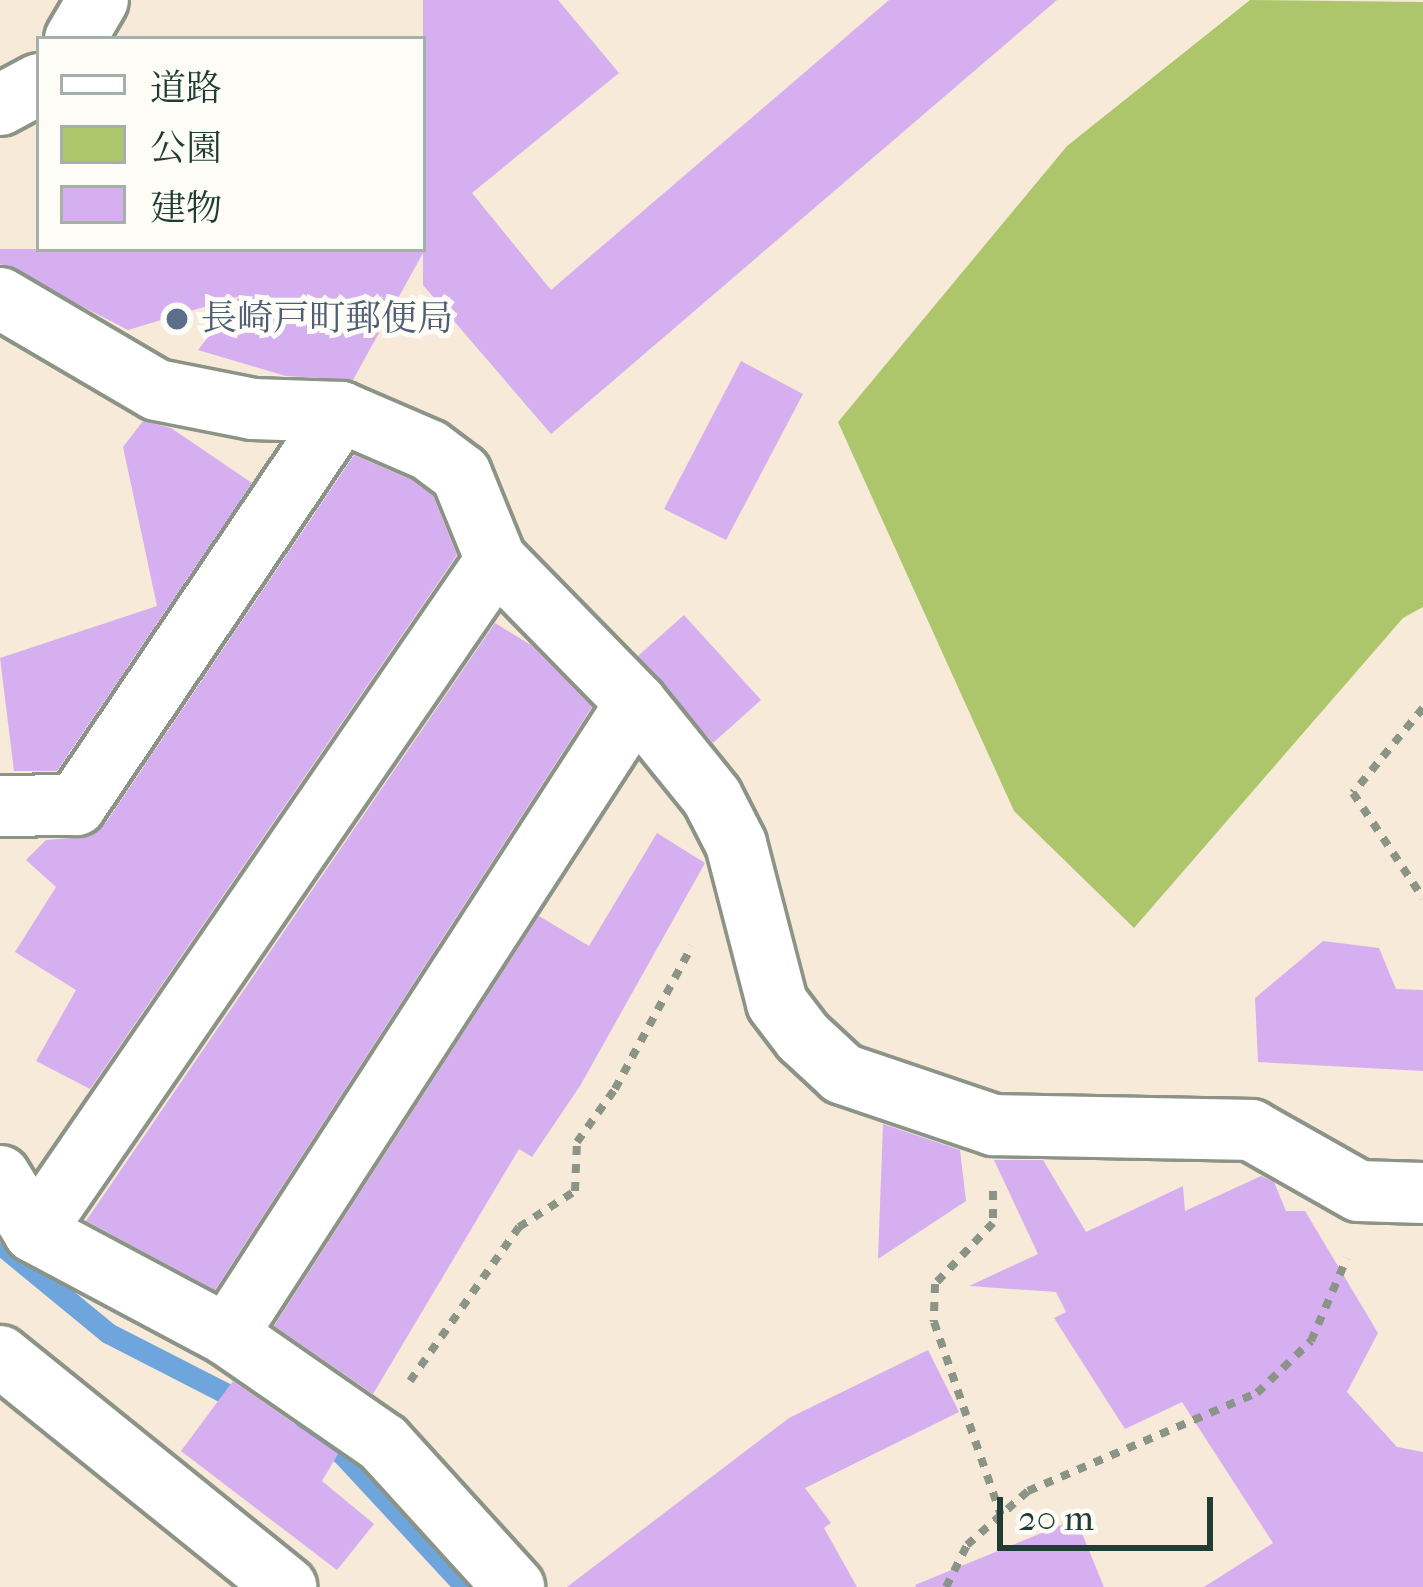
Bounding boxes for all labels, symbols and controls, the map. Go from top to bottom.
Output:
legend [36,36,426,252]
text: 道路 [150,67,222,109]
text: 公園 [150,127,222,169]
text: 建物 [150,187,222,229]
place label: 長崎戸町郵便局 [201,297,453,341]
marker: 長崎戸町郵便局 [164,306,190,332]
scale bar [1003,1473,1219,1547]
text: 20 m [1018,1497,1094,1539]

